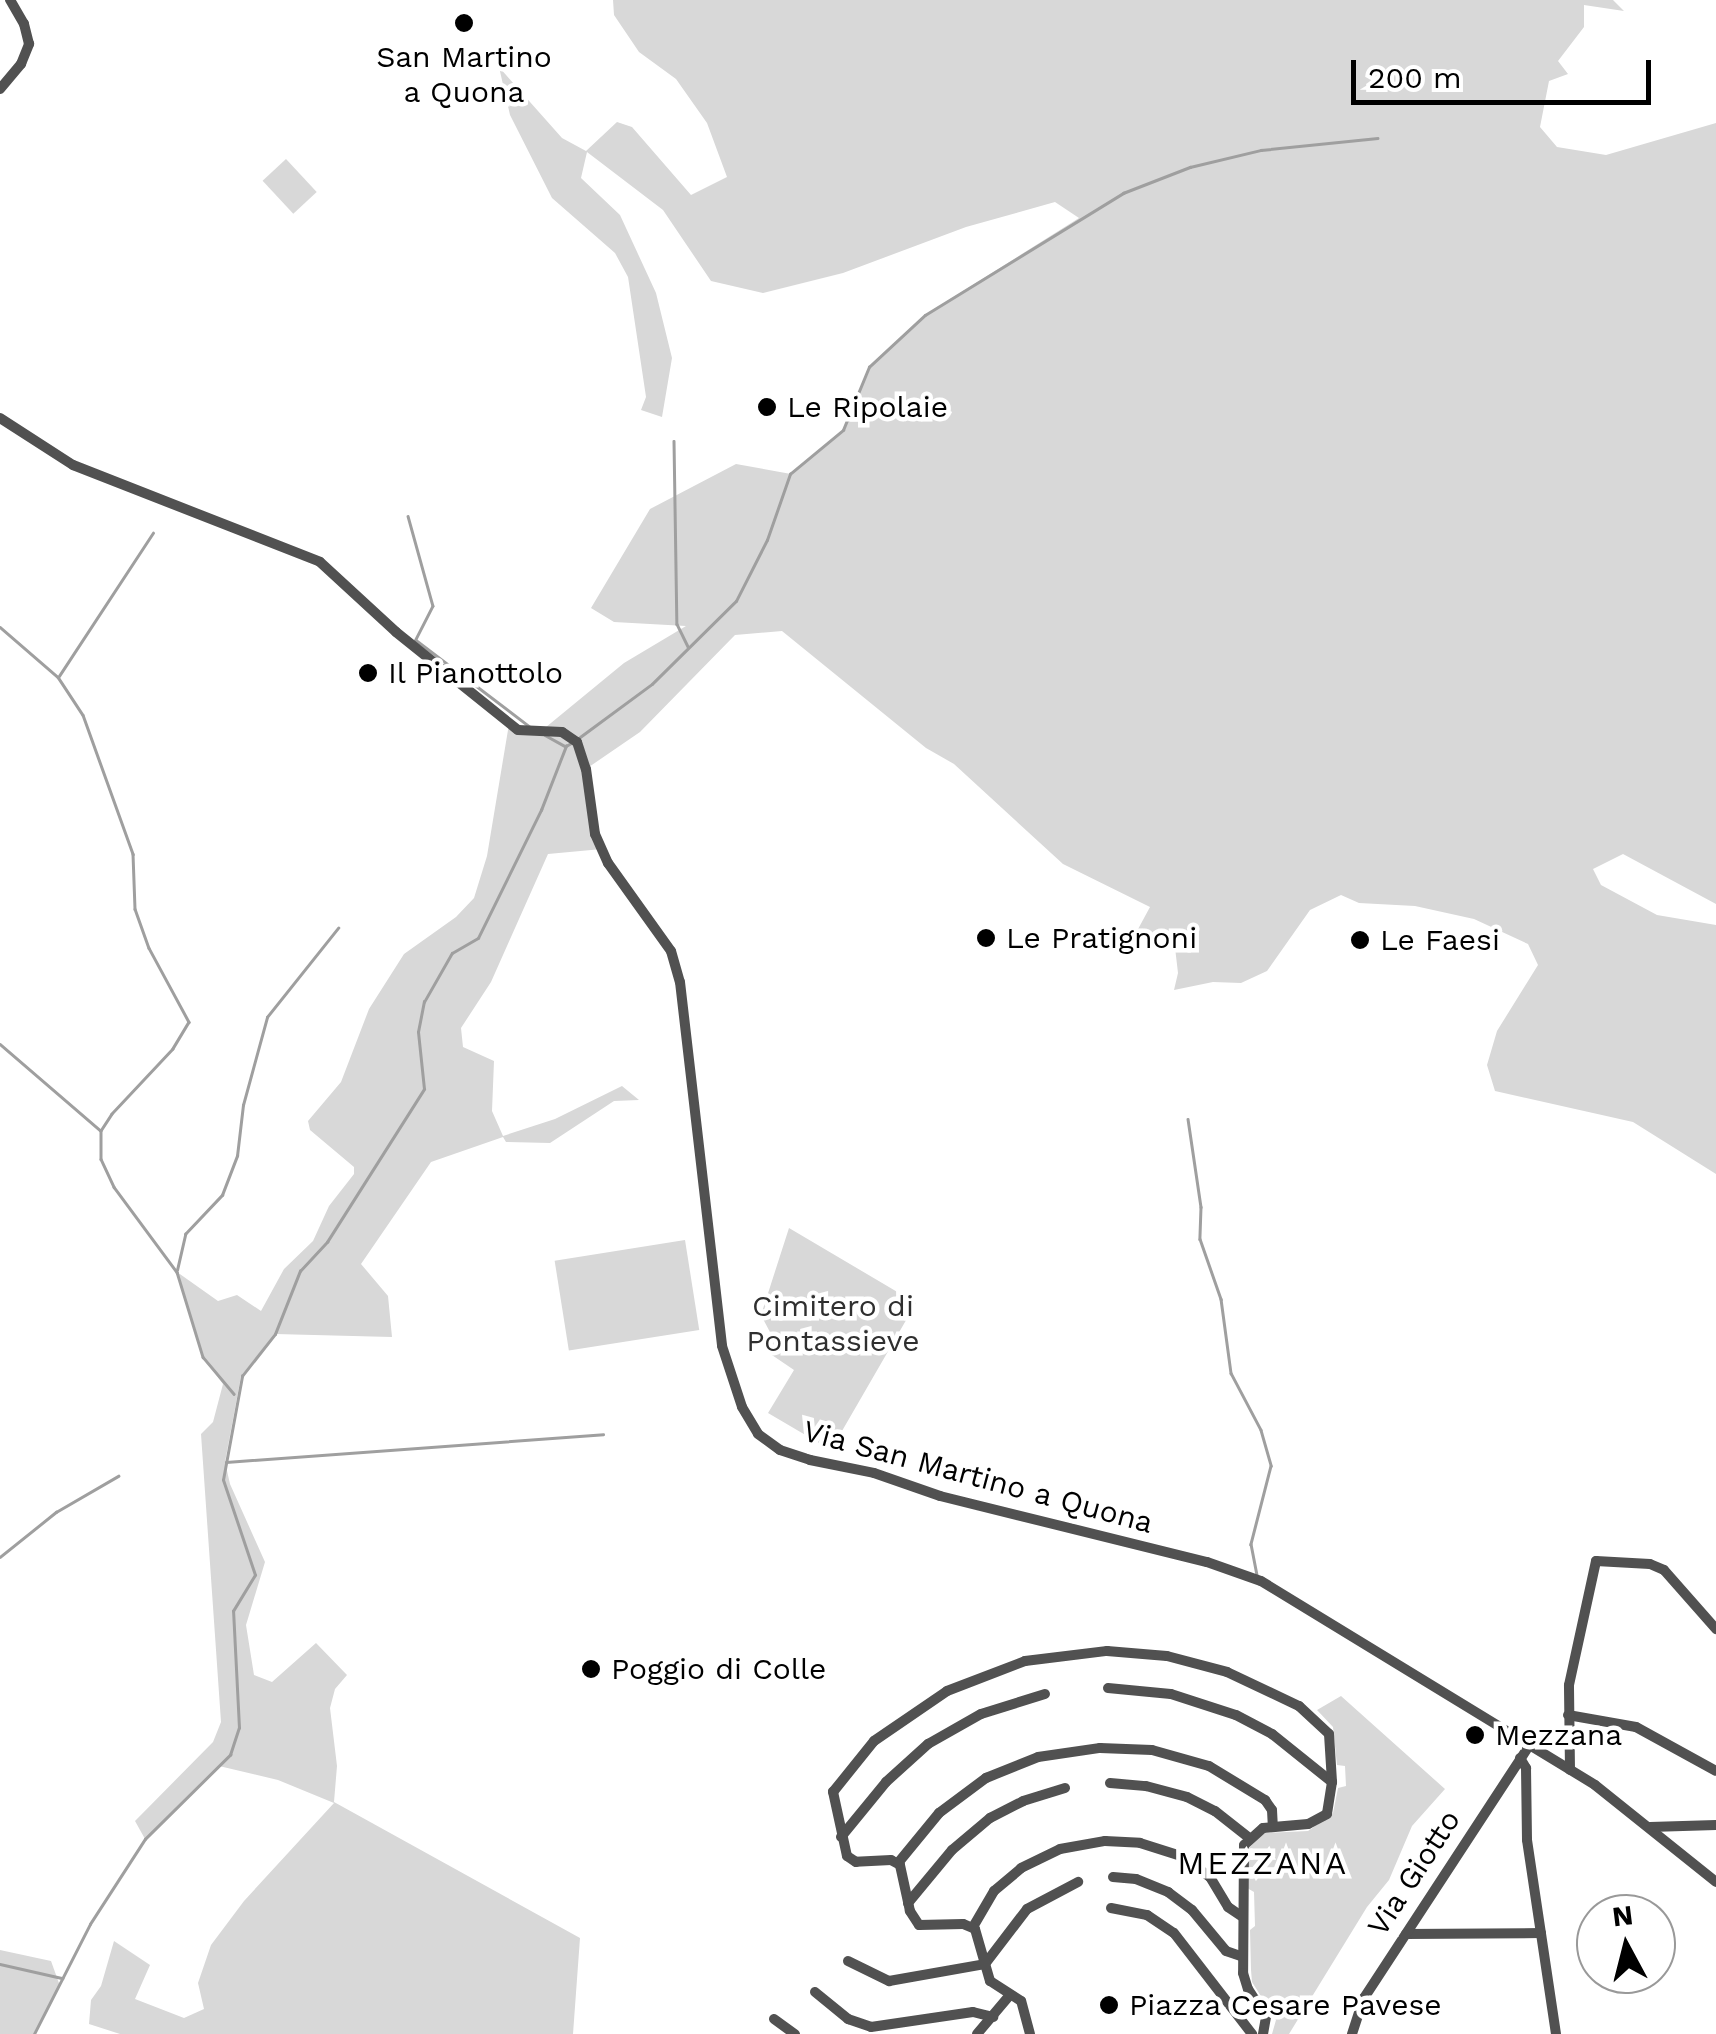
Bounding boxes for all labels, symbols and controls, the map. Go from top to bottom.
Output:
marker: San Martino a Quona [453,12,475,34]
place label: San Martino a Quona [376,39,552,110]
scale bar [1356,40,1656,102]
text: 200 m [1368,60,1462,95]
place label: Le Ripolaie [787,389,948,425]
marker: Le Ripolaie [756,396,778,418]
place label: Il Pianottolo [388,655,564,691]
marker: Il Pianottolo [357,662,379,684]
place label: Le Pratignoni [1006,920,1197,956]
place label: Le Faesi [1380,922,1500,958]
marker: Le Pratignoni [975,927,997,949]
marker: Le Faesi [1349,929,1371,951]
park label: Cimitero di Pontassieve [746,1288,920,1358]
street label: Via San Martino a Quona [798,1413,1158,1541]
place label: Poggio di Colle [611,1651,826,1687]
marker: Poggio di Colle [580,1658,602,1680]
place label: Mezzana [1495,1717,1622,1753]
marker: Mezzana [1464,1724,1486,1746]
street label: Via Giotto [1360,1803,1468,1943]
district label: MEZZANA [1177,1844,1349,1882]
north arrow [1576,1894,1676,1994]
text: N [1610,1898,1635,1933]
place label: Piazza Cesare Pavese [1129,1987,1442,2023]
marker: Piazza Cesare Pavese [1098,1994,1120,2016]

